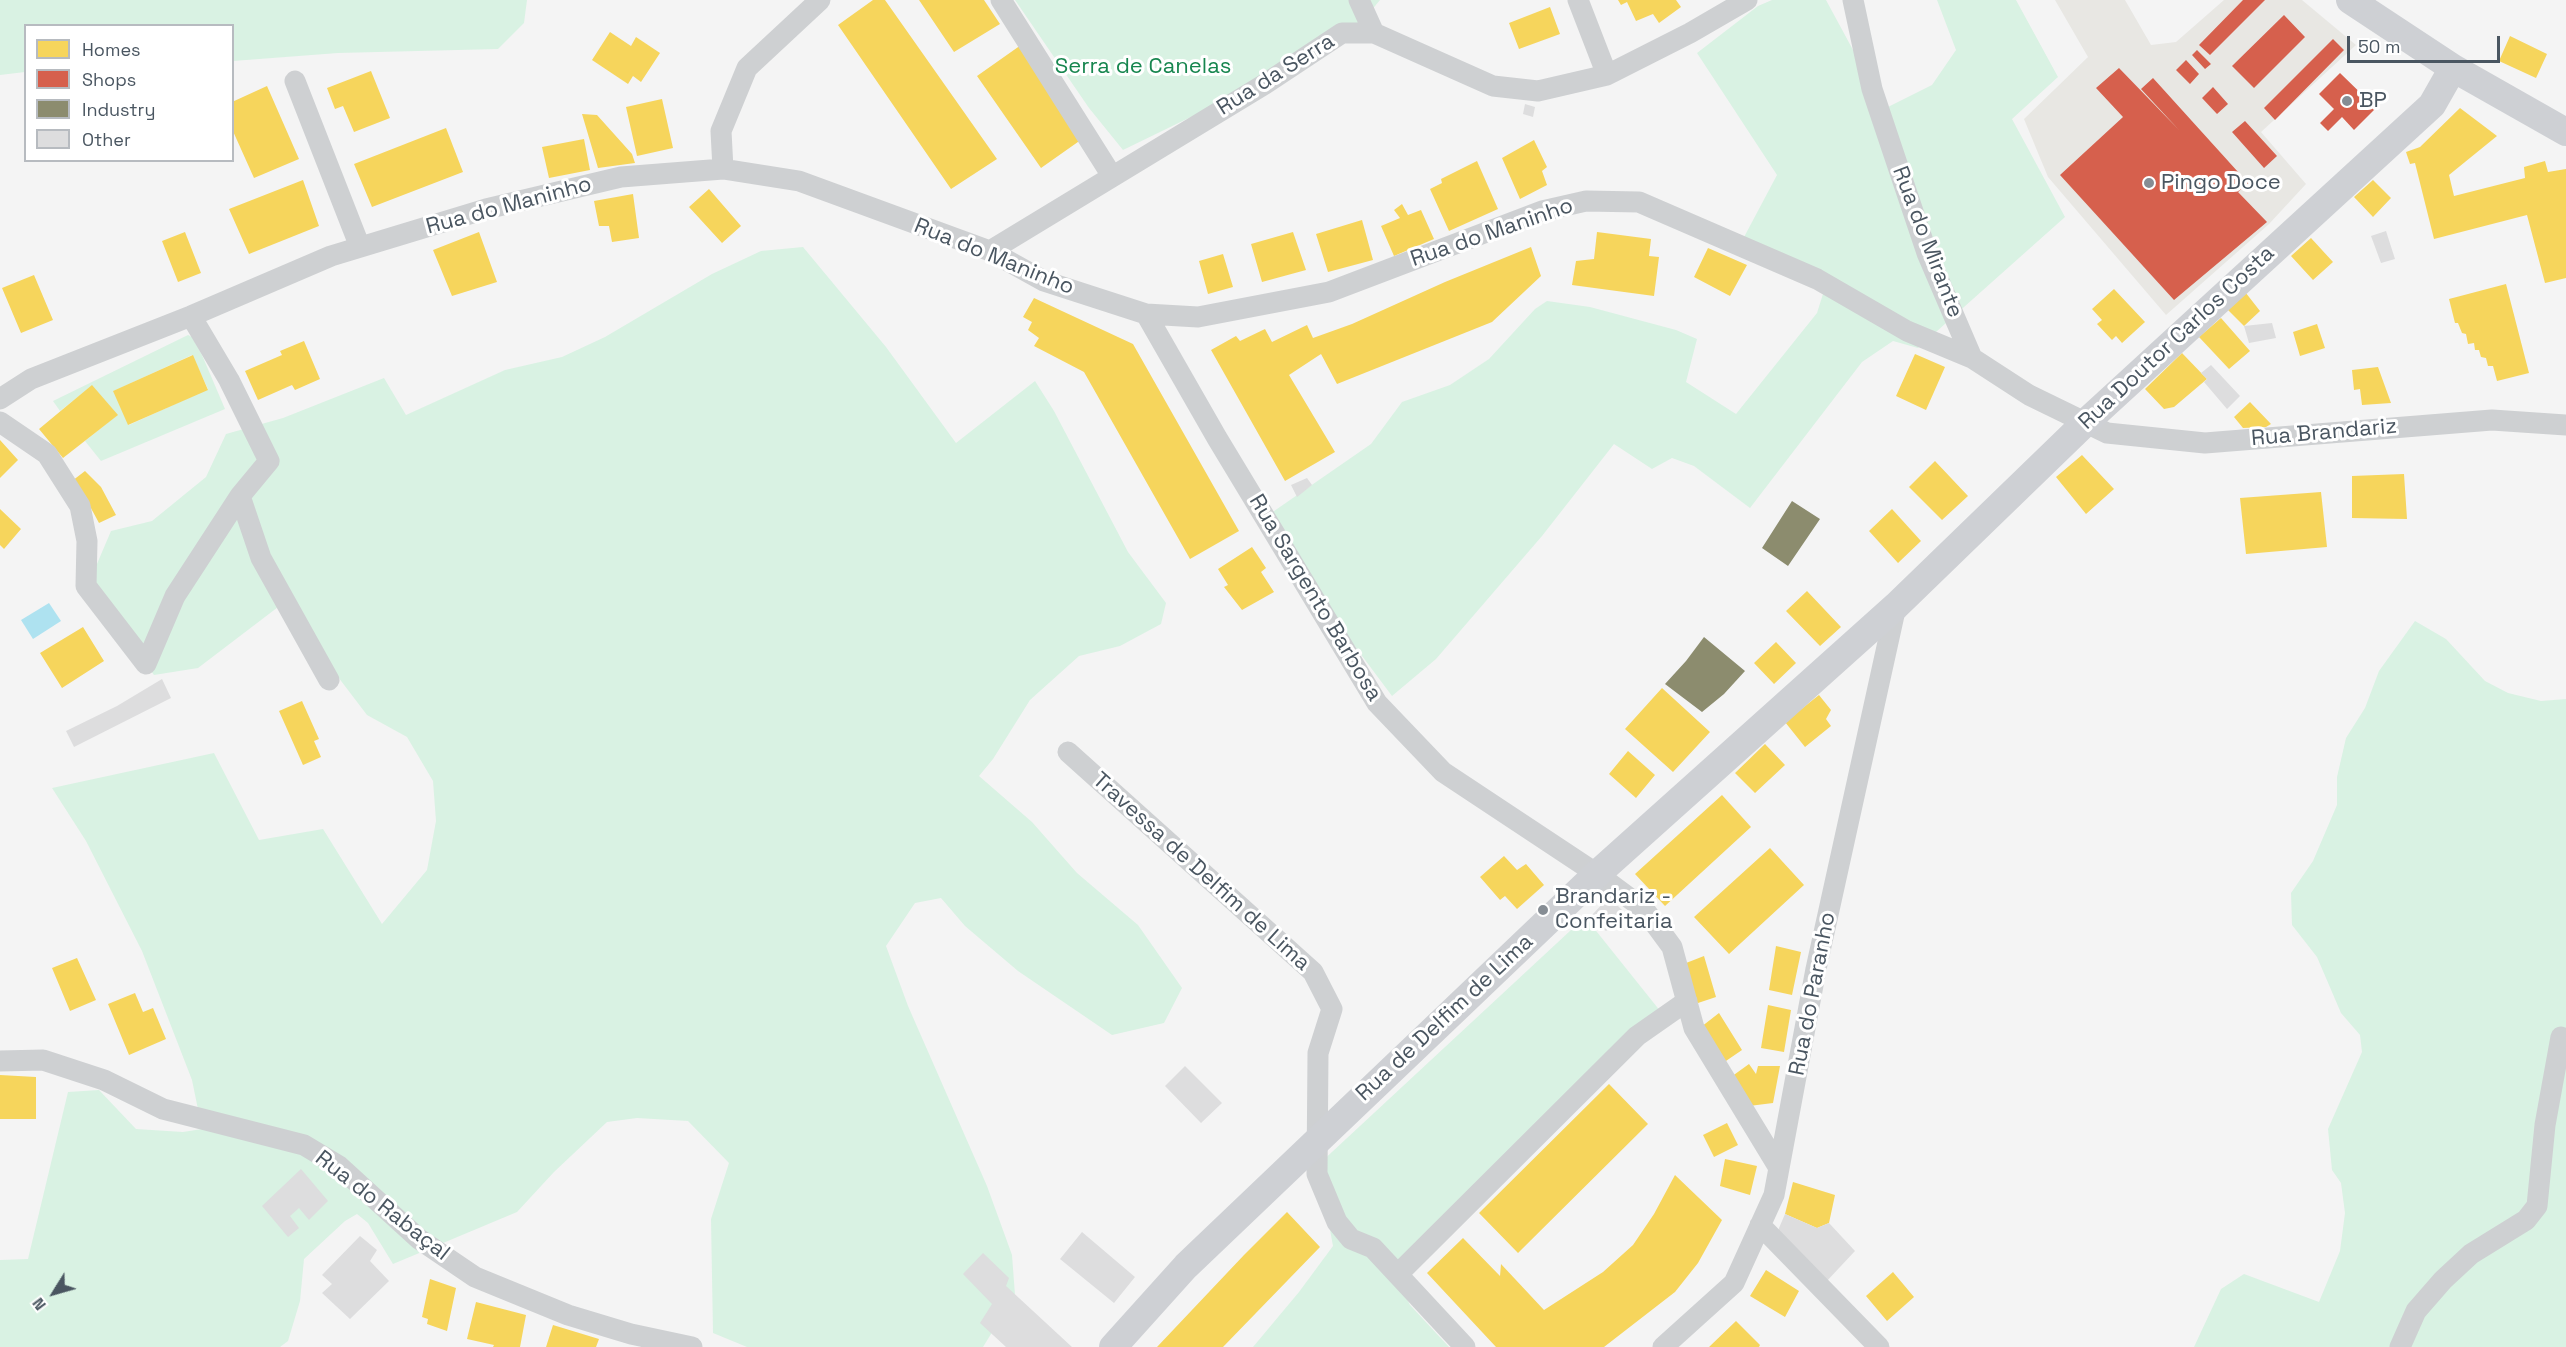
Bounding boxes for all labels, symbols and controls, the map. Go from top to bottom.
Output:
legend [24,24,234,162]
scale bar [2350,24,2503,62]
street label: Rua da Serra [1212,28,1340,122]
text: 50 m [2358,35,2400,58]
text: Homes [82,38,141,61]
park label: Serra de Canelas [1055,54,1231,80]
text: Shops [82,68,136,91]
place label: BP [2359,88,2387,114]
marker: BP [2340,94,2354,108]
text: Industry [82,98,155,121]
text: Other [82,128,131,151]
street label: Rua do Mirante [1886,163,1968,321]
place label: Pingo Doce [2161,170,2281,196]
street label: Rua do Maninho [423,171,595,241]
marker: Pingo Doce [2142,176,2156,190]
street label: Rua do Maninho [1407,193,1577,273]
street label: Rua do Maninho [910,213,1078,301]
street label: Rua Doutor Carlos Costa [2074,240,2280,436]
street label: Rua Brandariz [2250,413,2398,453]
street label: Rua Sargento Barbosa [1243,490,1387,706]
street label: Travessa de Delfim de Lima [1087,767,1315,977]
place label: Brandariz - Confeitaria [1555,884,1673,936]
marker: Brandariz - Confeitaria [1536,903,1550,917]
street label: Rua do Paranho [1784,910,1842,1078]
street label: Rua de Delfim de Lima [1351,929,1539,1107]
street label: Rua do Rabaçal [310,1145,454,1267]
north arrow [24,1263,84,1323]
text: N [28,1294,51,1315]

